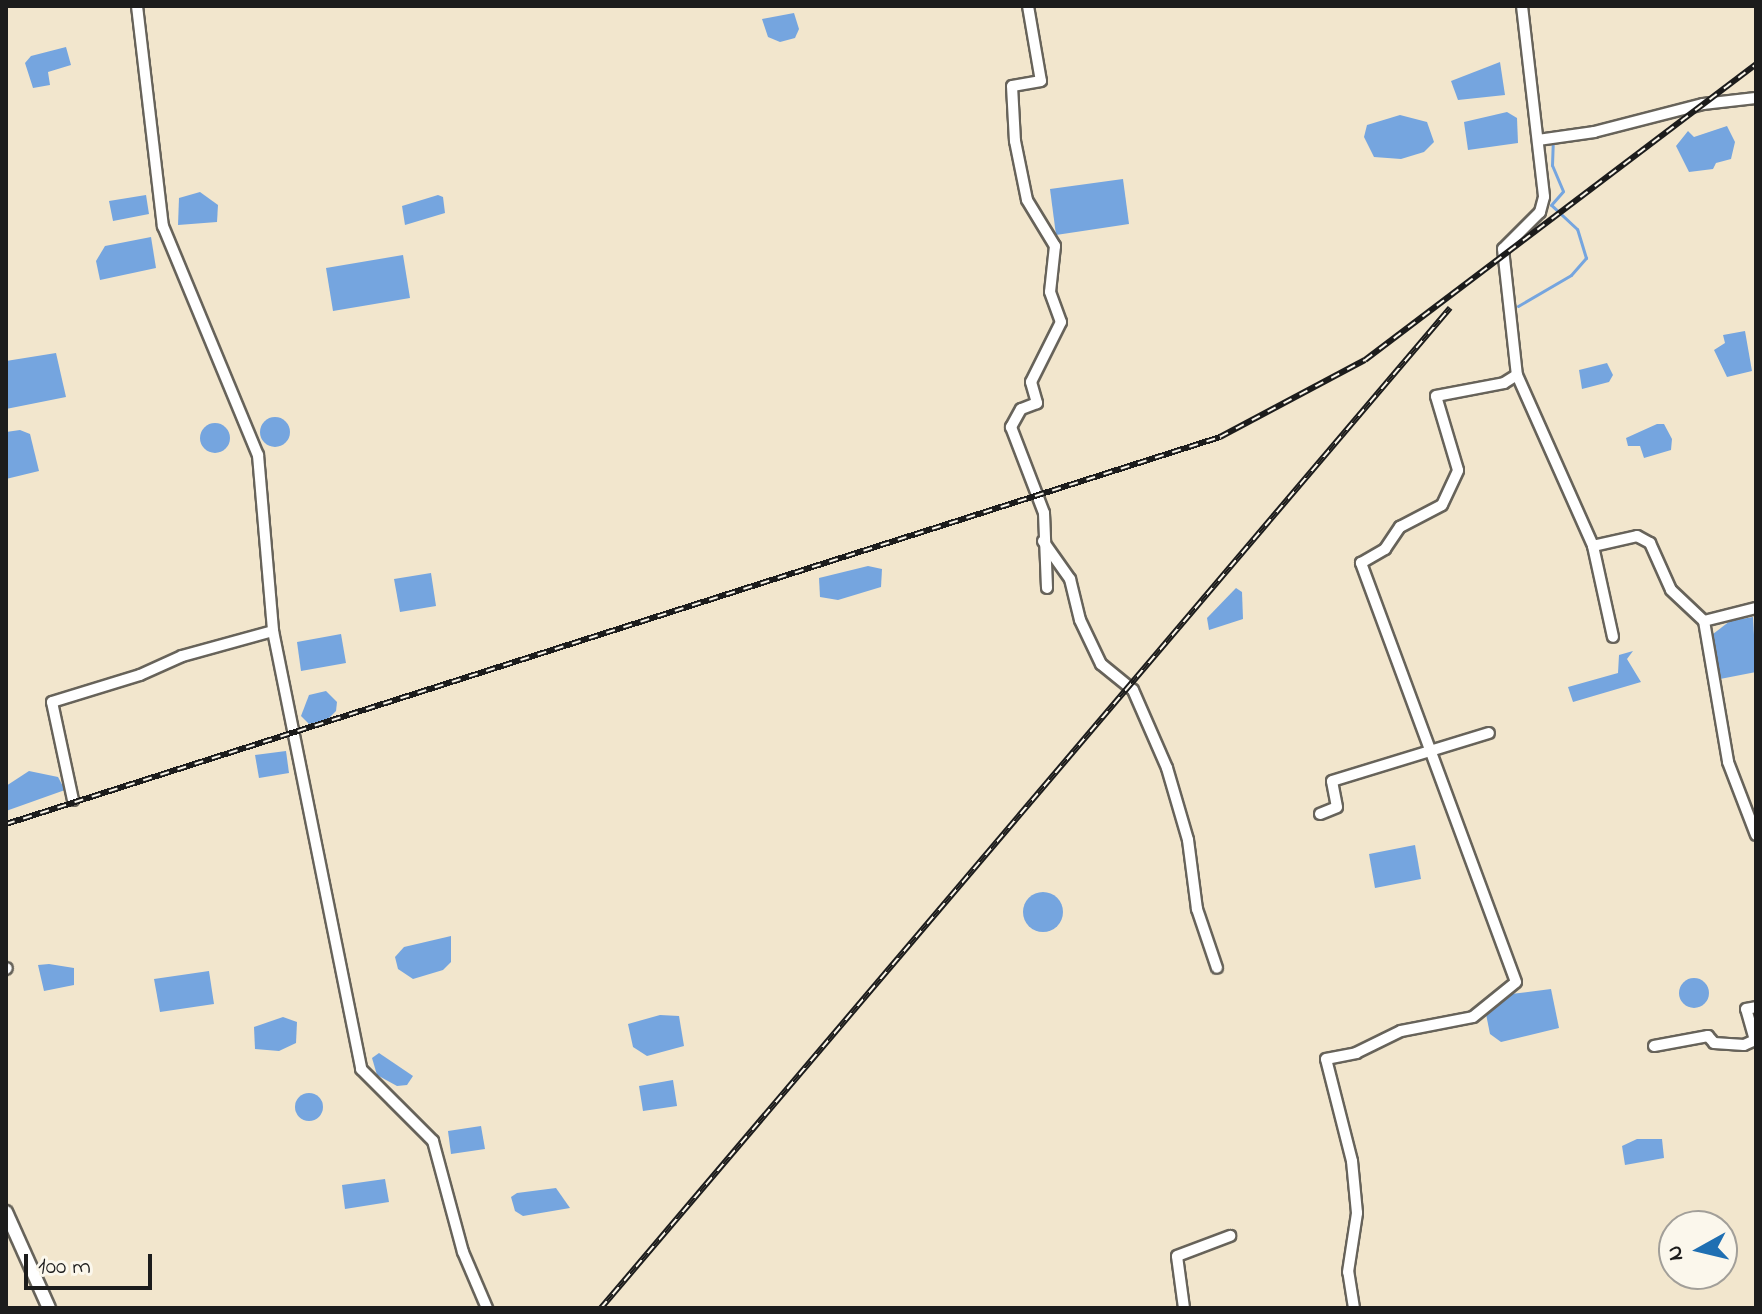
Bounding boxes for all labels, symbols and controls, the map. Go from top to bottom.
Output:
north arrow [1658,1210,1738,1290]
scale bar [28,1238,156,1288]
text: N [1659,1243,1693,1263]
text: 100 m [38,1250,91,1285]

